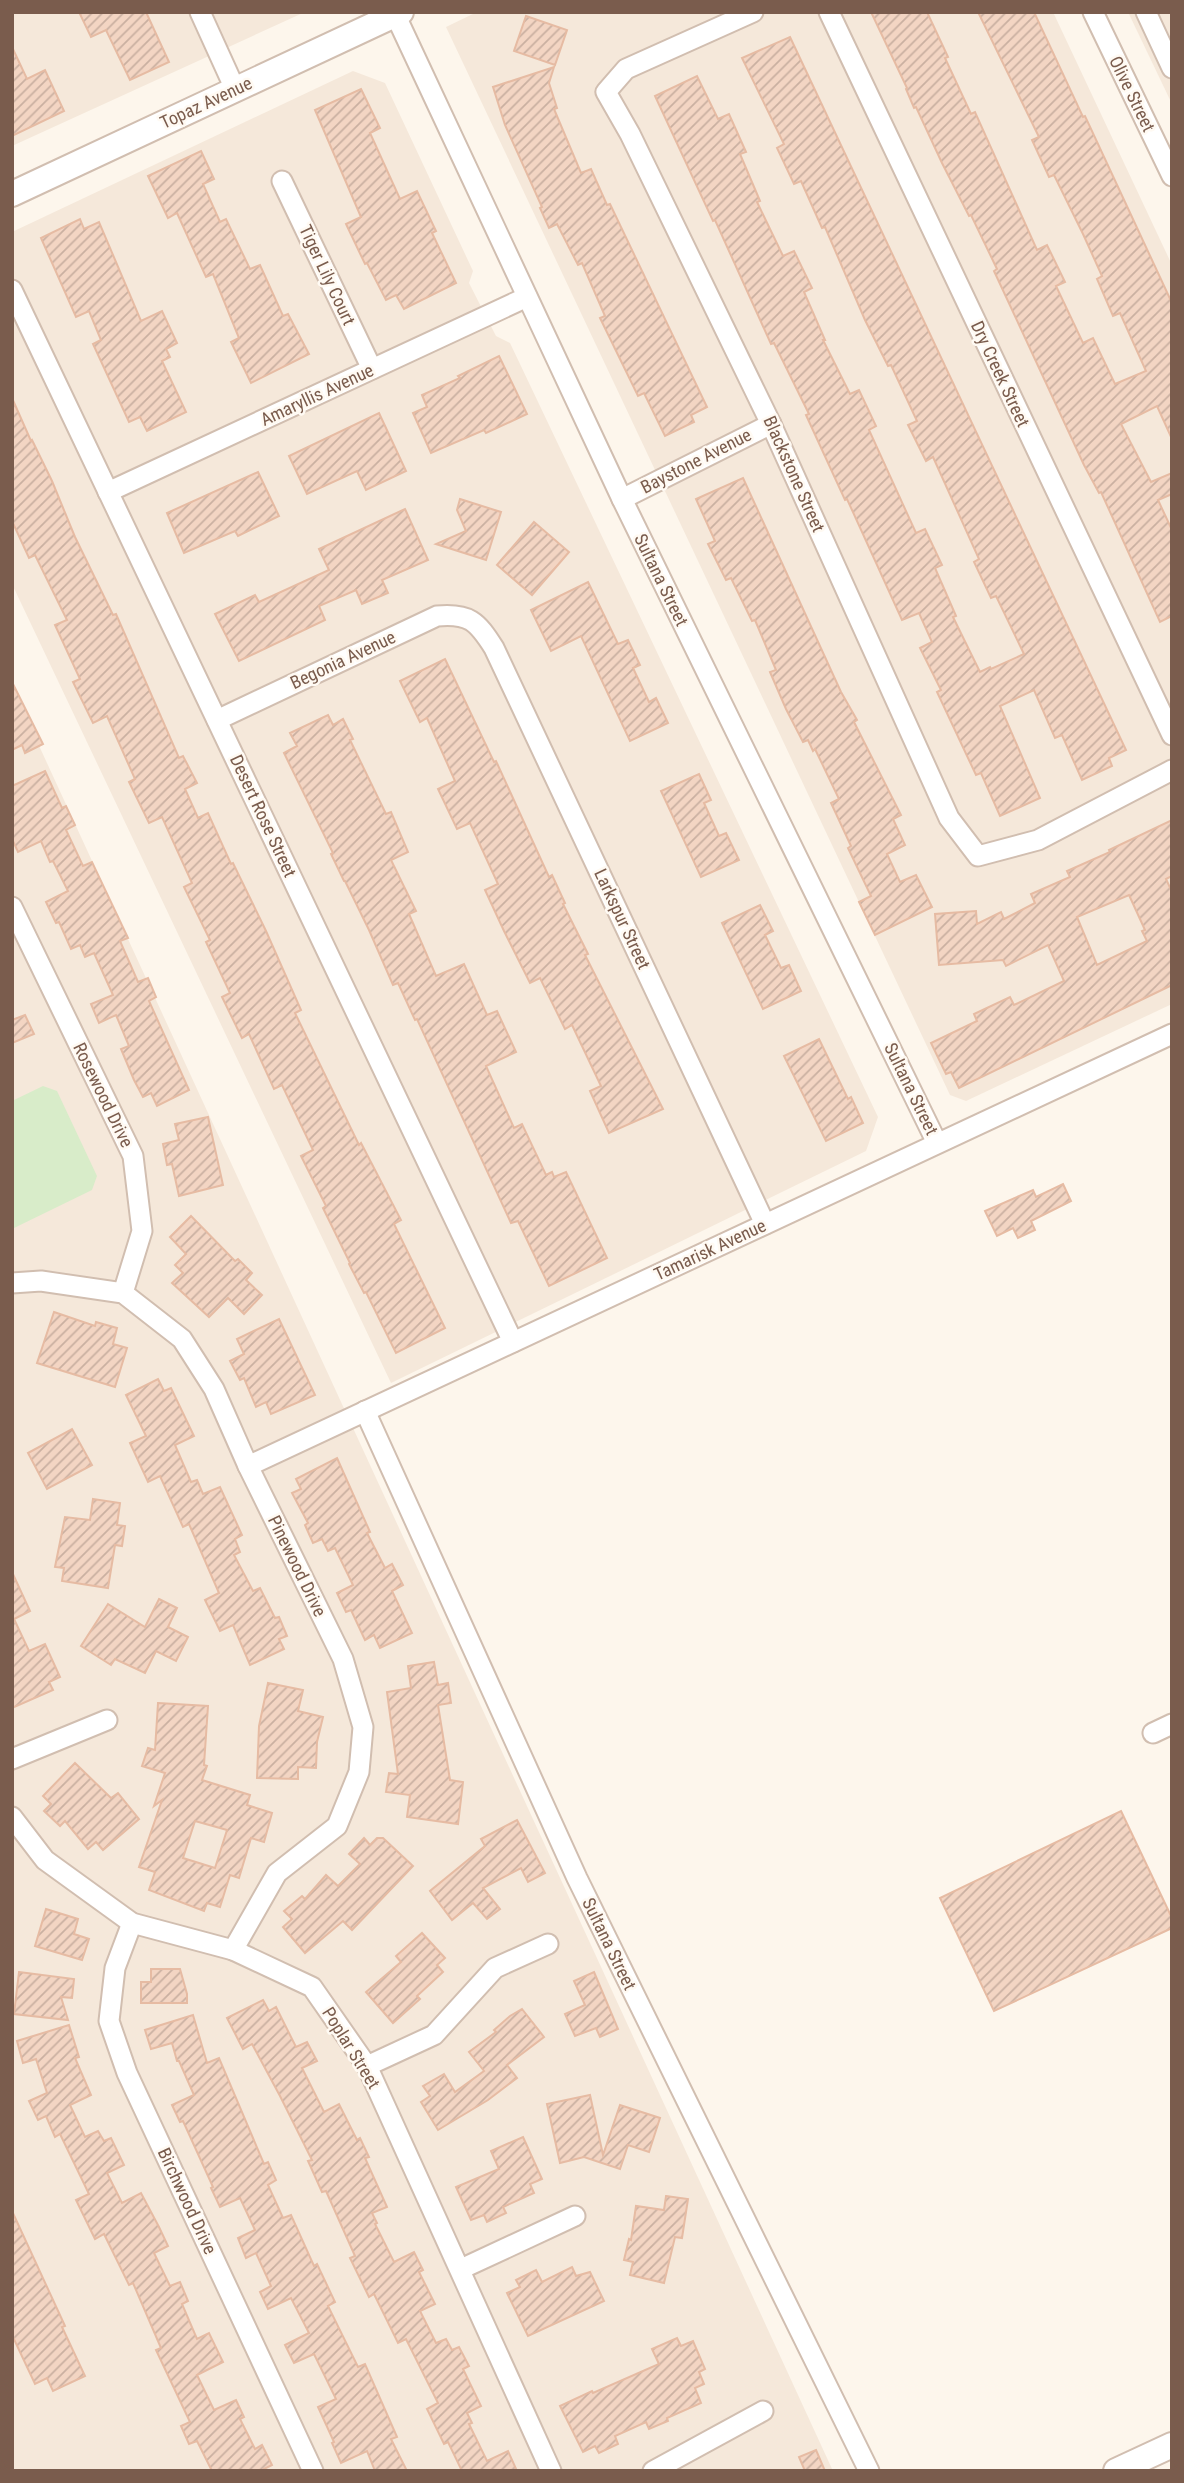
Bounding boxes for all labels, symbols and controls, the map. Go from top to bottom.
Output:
street label: Olive Street [1105,53,1160,135]
street label: Topaz Avenue [157,72,255,133]
street label: Tiger Lily Court [295,221,360,328]
street label: Dry Creek Street [967,318,1034,430]
street label: Amaryllis Avenue [257,359,377,430]
street label: Blackstone Street [759,412,829,535]
street label: Baystone Avenue [637,424,755,497]
street label: Sultana Street [630,530,693,629]
street label: Begonia Avenue [287,626,399,693]
street label: Desert Rose Street [226,751,301,880]
street label: Larkspur Street [590,865,655,972]
street label: Rosewood Drive [69,1039,138,1151]
street label: Sultana Street [880,1039,943,1138]
street label: Tamarisk Avenue [650,1214,769,1285]
street label: Pinewood Drive [264,1512,331,1620]
street label: Sultana Street [578,1894,641,1993]
street label: Poplar Street [318,2003,385,2092]
street label: Birchwood Drive [154,2144,221,2257]

